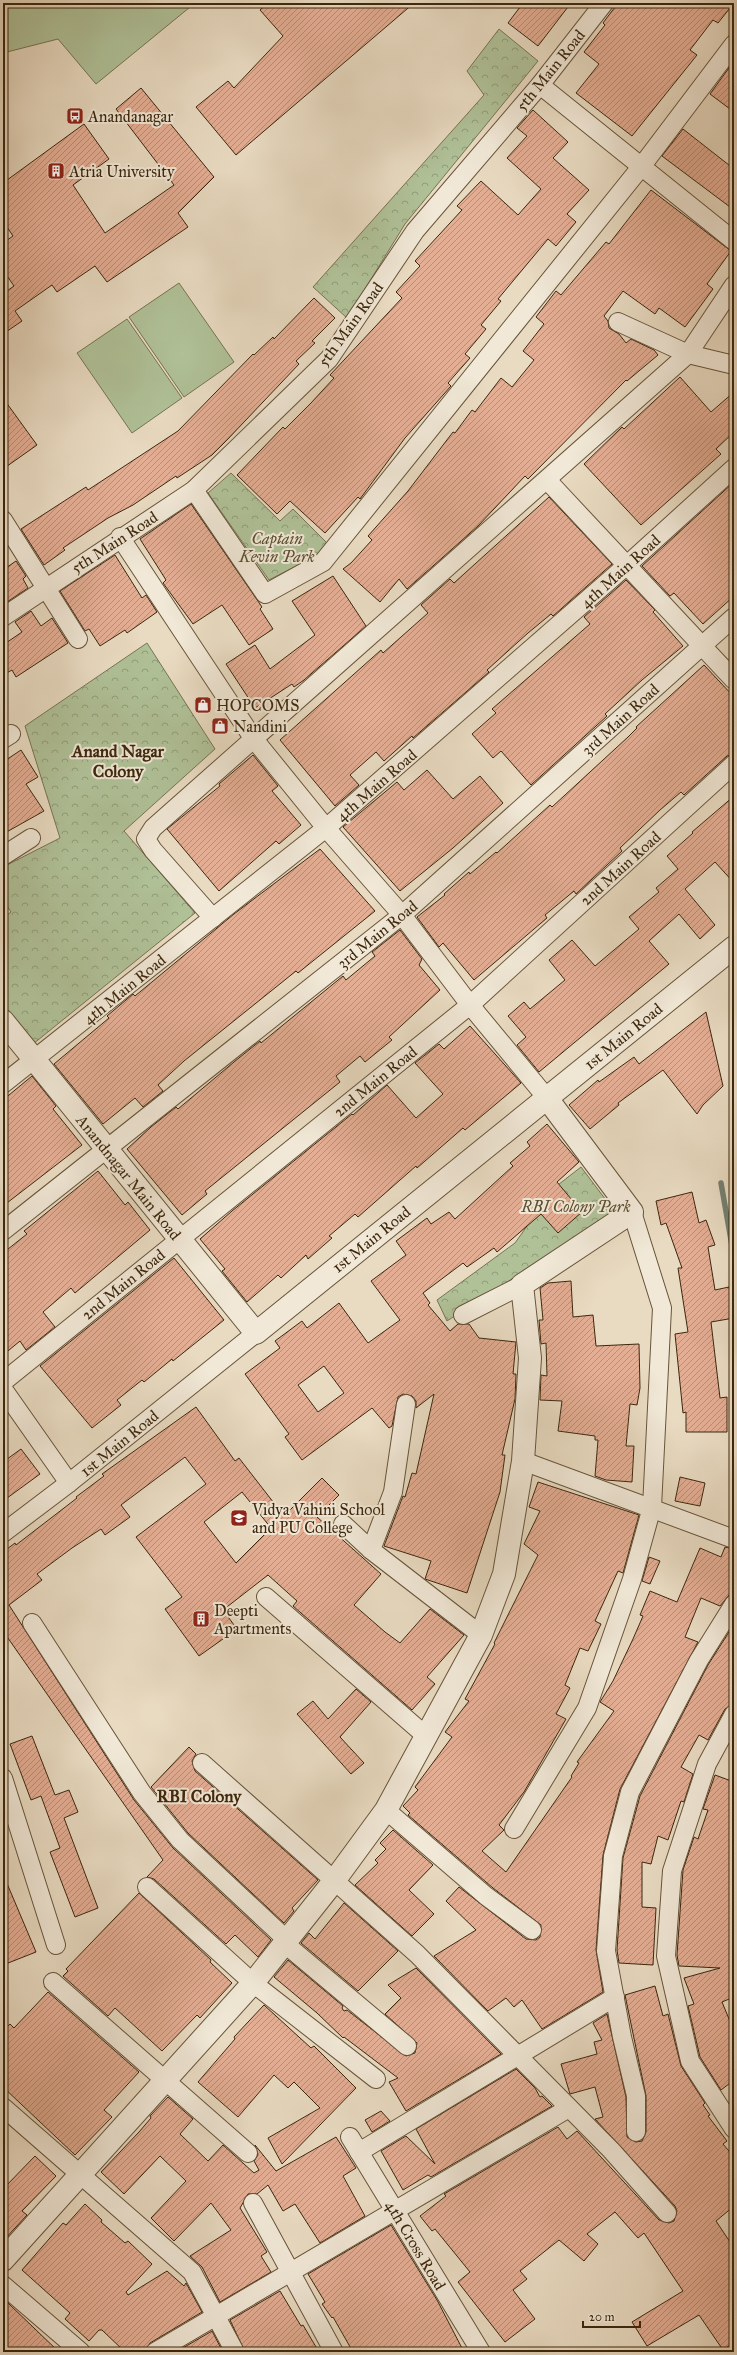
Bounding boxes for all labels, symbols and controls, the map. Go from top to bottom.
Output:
street label: 5th Main Road [512,26,589,115]
bus stop icon: Anandanagar [65,106,85,126]
place label: Anandanagar [87,107,173,127]
building icon: Atria University [46,161,66,181]
place label: Atria University [68,162,175,181]
street label: 5th Main Road [314,279,387,370]
street label: 5th Main Road [67,507,161,577]
park label: Captain Kevin Park [238,529,315,566]
street label: 4th Main Road [577,531,664,612]
street label: 3rd Main Road [578,680,663,759]
shop icon: HOPCOMS [193,695,213,715]
place label: HOPCOMS [216,696,299,715]
shop icon: Nandini [210,716,230,736]
place label: Nandini [233,717,288,736]
district label: Anand Nagar Colony [71,741,165,782]
street label: 4th Main Road [332,745,421,826]
street label: 2nd Main Road [576,827,665,910]
street label: 3rd Main Road [333,896,421,972]
street label: 4th Main Road [79,950,169,1028]
street label: 1st Main Road [580,999,666,1074]
street label: 2nd Main Road [330,1042,421,1121]
street label: Anandnagar Main Road [71,1110,185,1244]
park label: RBI Colony Park [520,1197,631,1216]
street label: 1st Main Road [328,1202,414,1277]
street label: 2nd Main Road [78,1245,169,1324]
street label: 1st Main Road [76,1406,162,1481]
place label: Vidya Vahini School and PU College [251,1500,386,1538]
school or university icon: Vidya Vahini School and PU College [229,1508,249,1528]
place label: Deepti Apartments [213,1601,292,1638]
building icon: Deepti Apartments [191,1609,211,1629]
district label: RBI Colony [157,1786,242,1807]
street label: 4th Cross Road [381,2197,450,2293]
scale bar [583,2303,640,2329]
text: 20 m [589,2310,615,2324]

